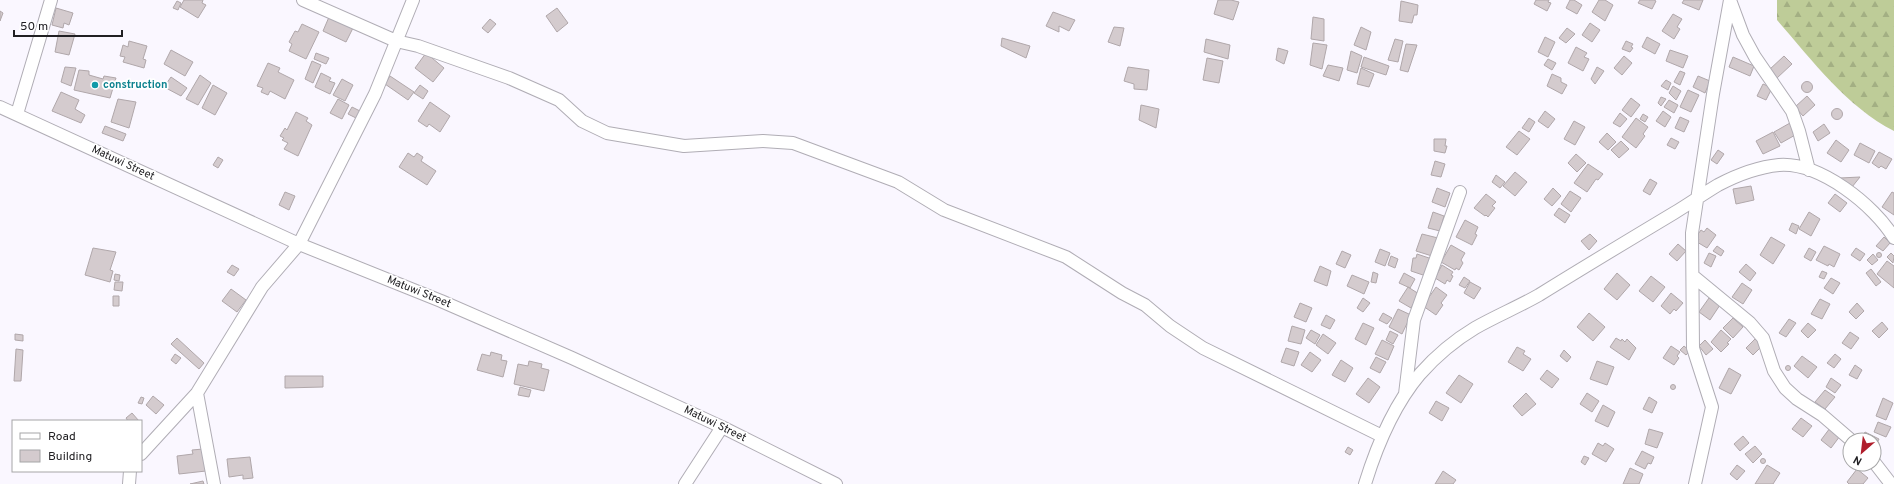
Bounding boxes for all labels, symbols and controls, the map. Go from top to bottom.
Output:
scale bar [14,12,122,38]
text: 50 m [20,19,48,35]
place label: construction [103,78,167,92]
marker: construction [90,80,100,90]
street label: Matuwi Street [89,142,157,184]
street label: Matuwi Street [385,273,453,311]
street label: Matuwi Street [681,403,749,445]
legend [12,420,142,472]
text: Road [48,429,76,445]
north arrow [1842,432,1882,472]
text: Building [48,449,92,465]
text: N [1851,452,1865,468]

